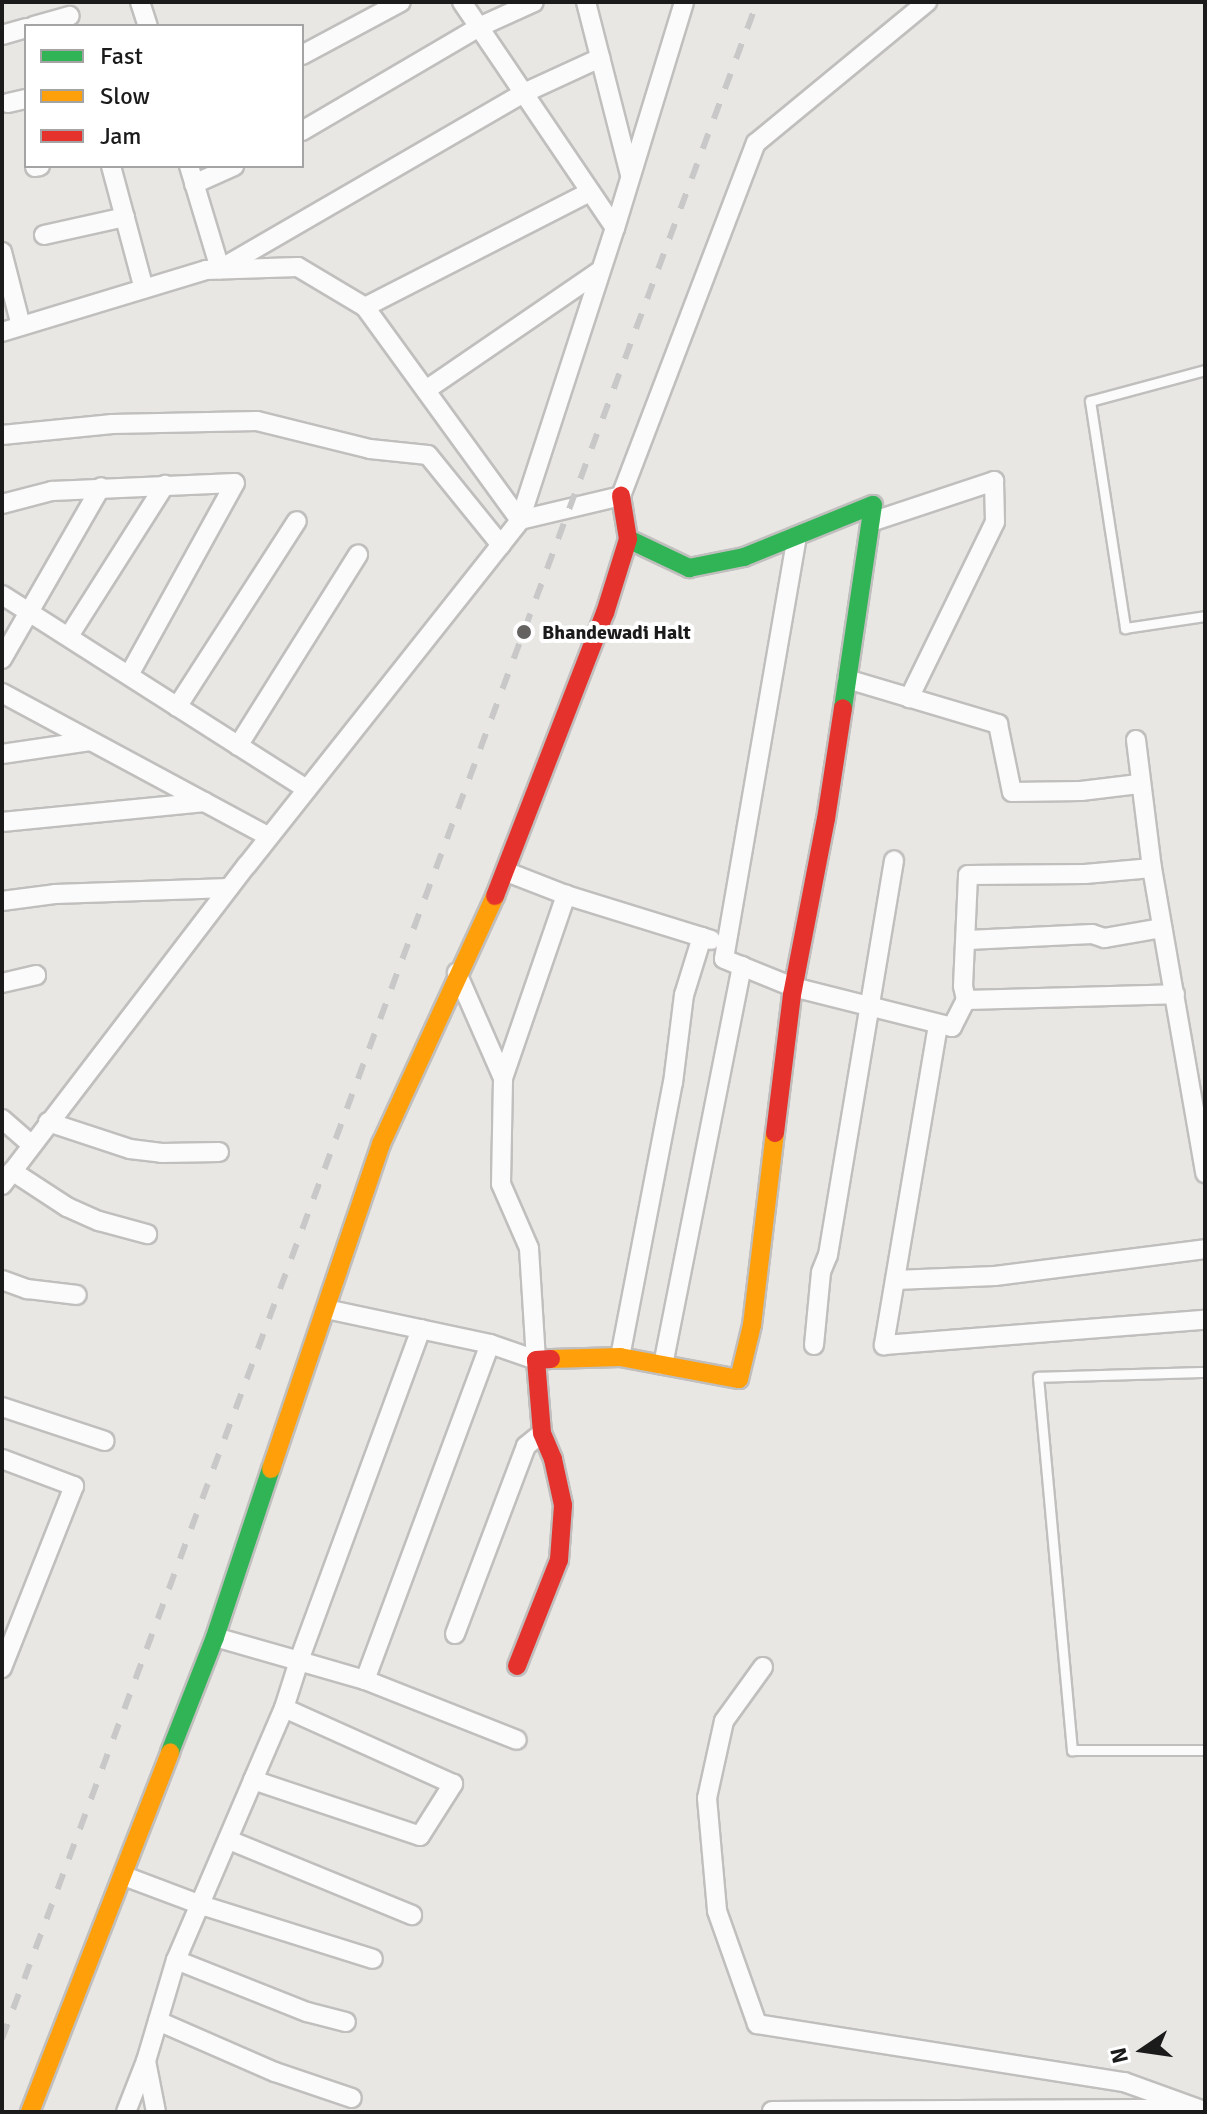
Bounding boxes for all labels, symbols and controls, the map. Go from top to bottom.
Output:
legend [24,24,304,168]
text: Fast [100,41,143,71]
text: Slow [100,81,150,111]
text: Jam [100,121,141,151]
place label: Bhandewadi Halt [542,620,691,644]
marker: Bhandewadi Halt [513,621,535,643]
north arrow [1103,2010,1183,2090]
text: N [1104,2045,1134,2066]

